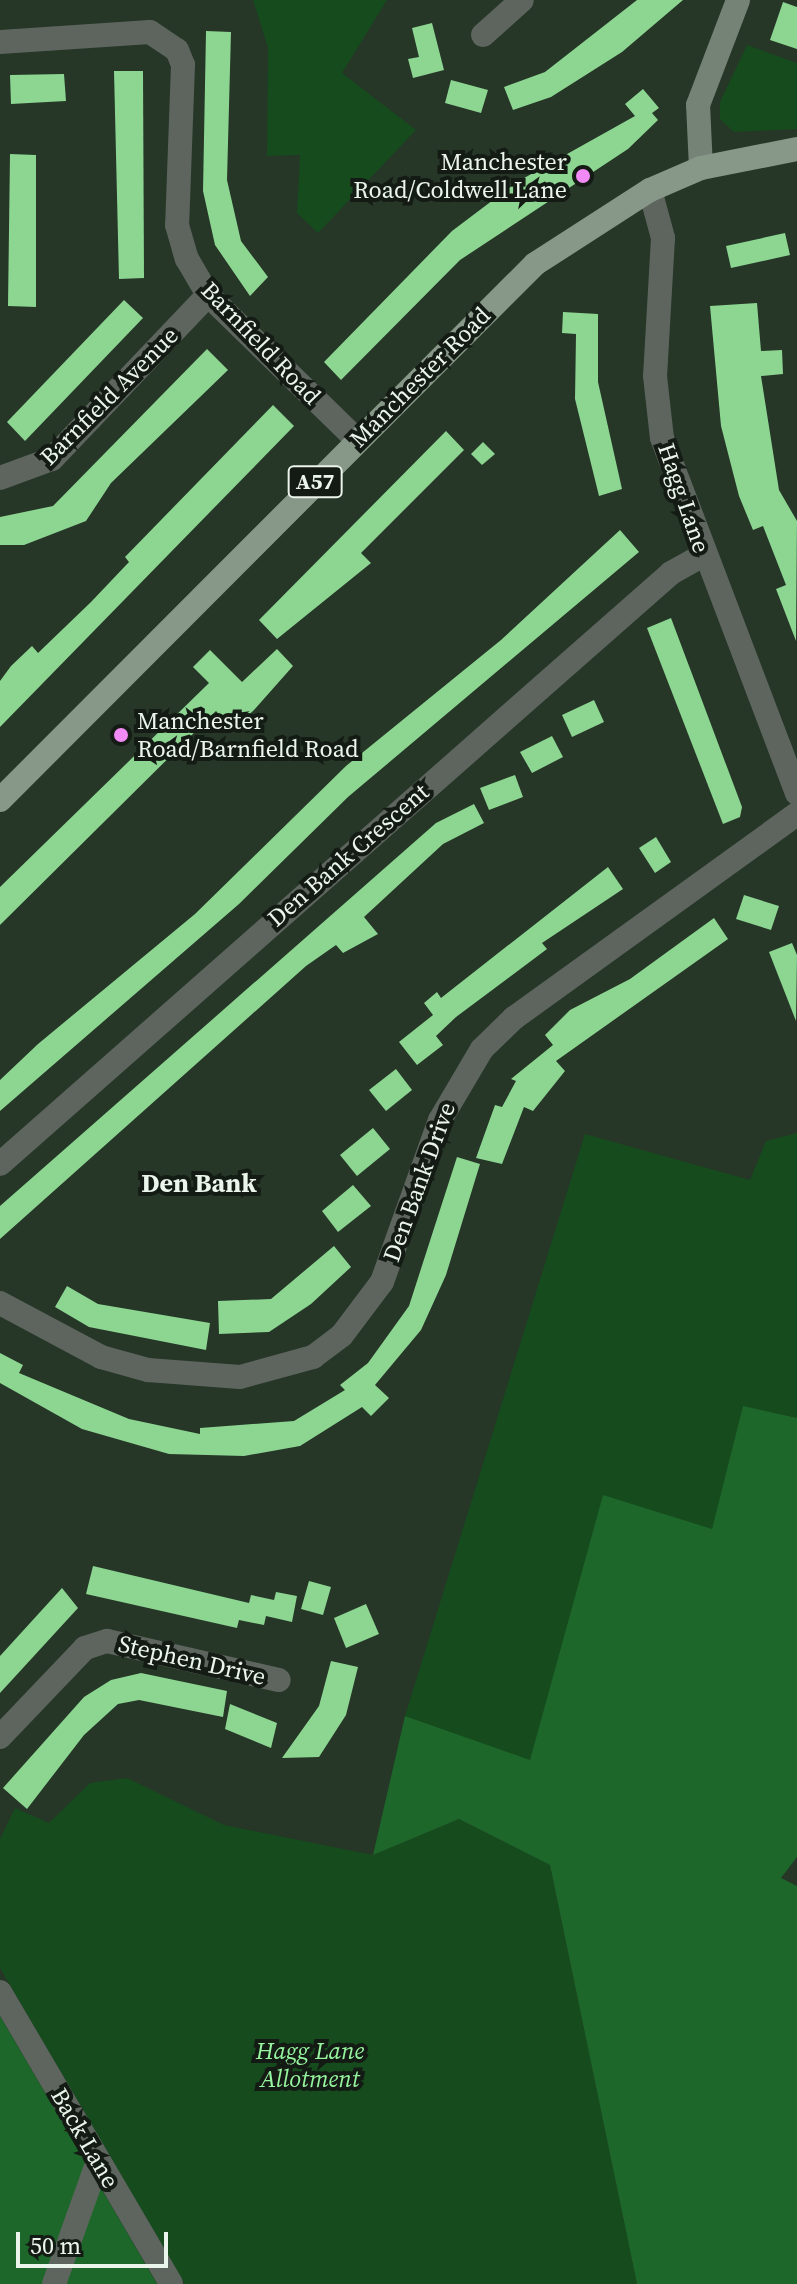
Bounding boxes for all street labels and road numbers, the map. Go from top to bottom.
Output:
street label: Barnfield Road [195,276,327,410]
street label: Manchester Road [344,301,496,453]
street label: Barnfield Avenue [34,321,184,471]
street label: Hagg Lane [652,440,716,556]
road number: A57 [287,464,343,500]
street label: Den Bank Crescent [262,777,434,933]
street label: Den Bank Drive [377,1098,461,1266]
street label: Stephen Drive [116,1629,268,1691]
street label: Back Lane [45,2083,125,2193]

